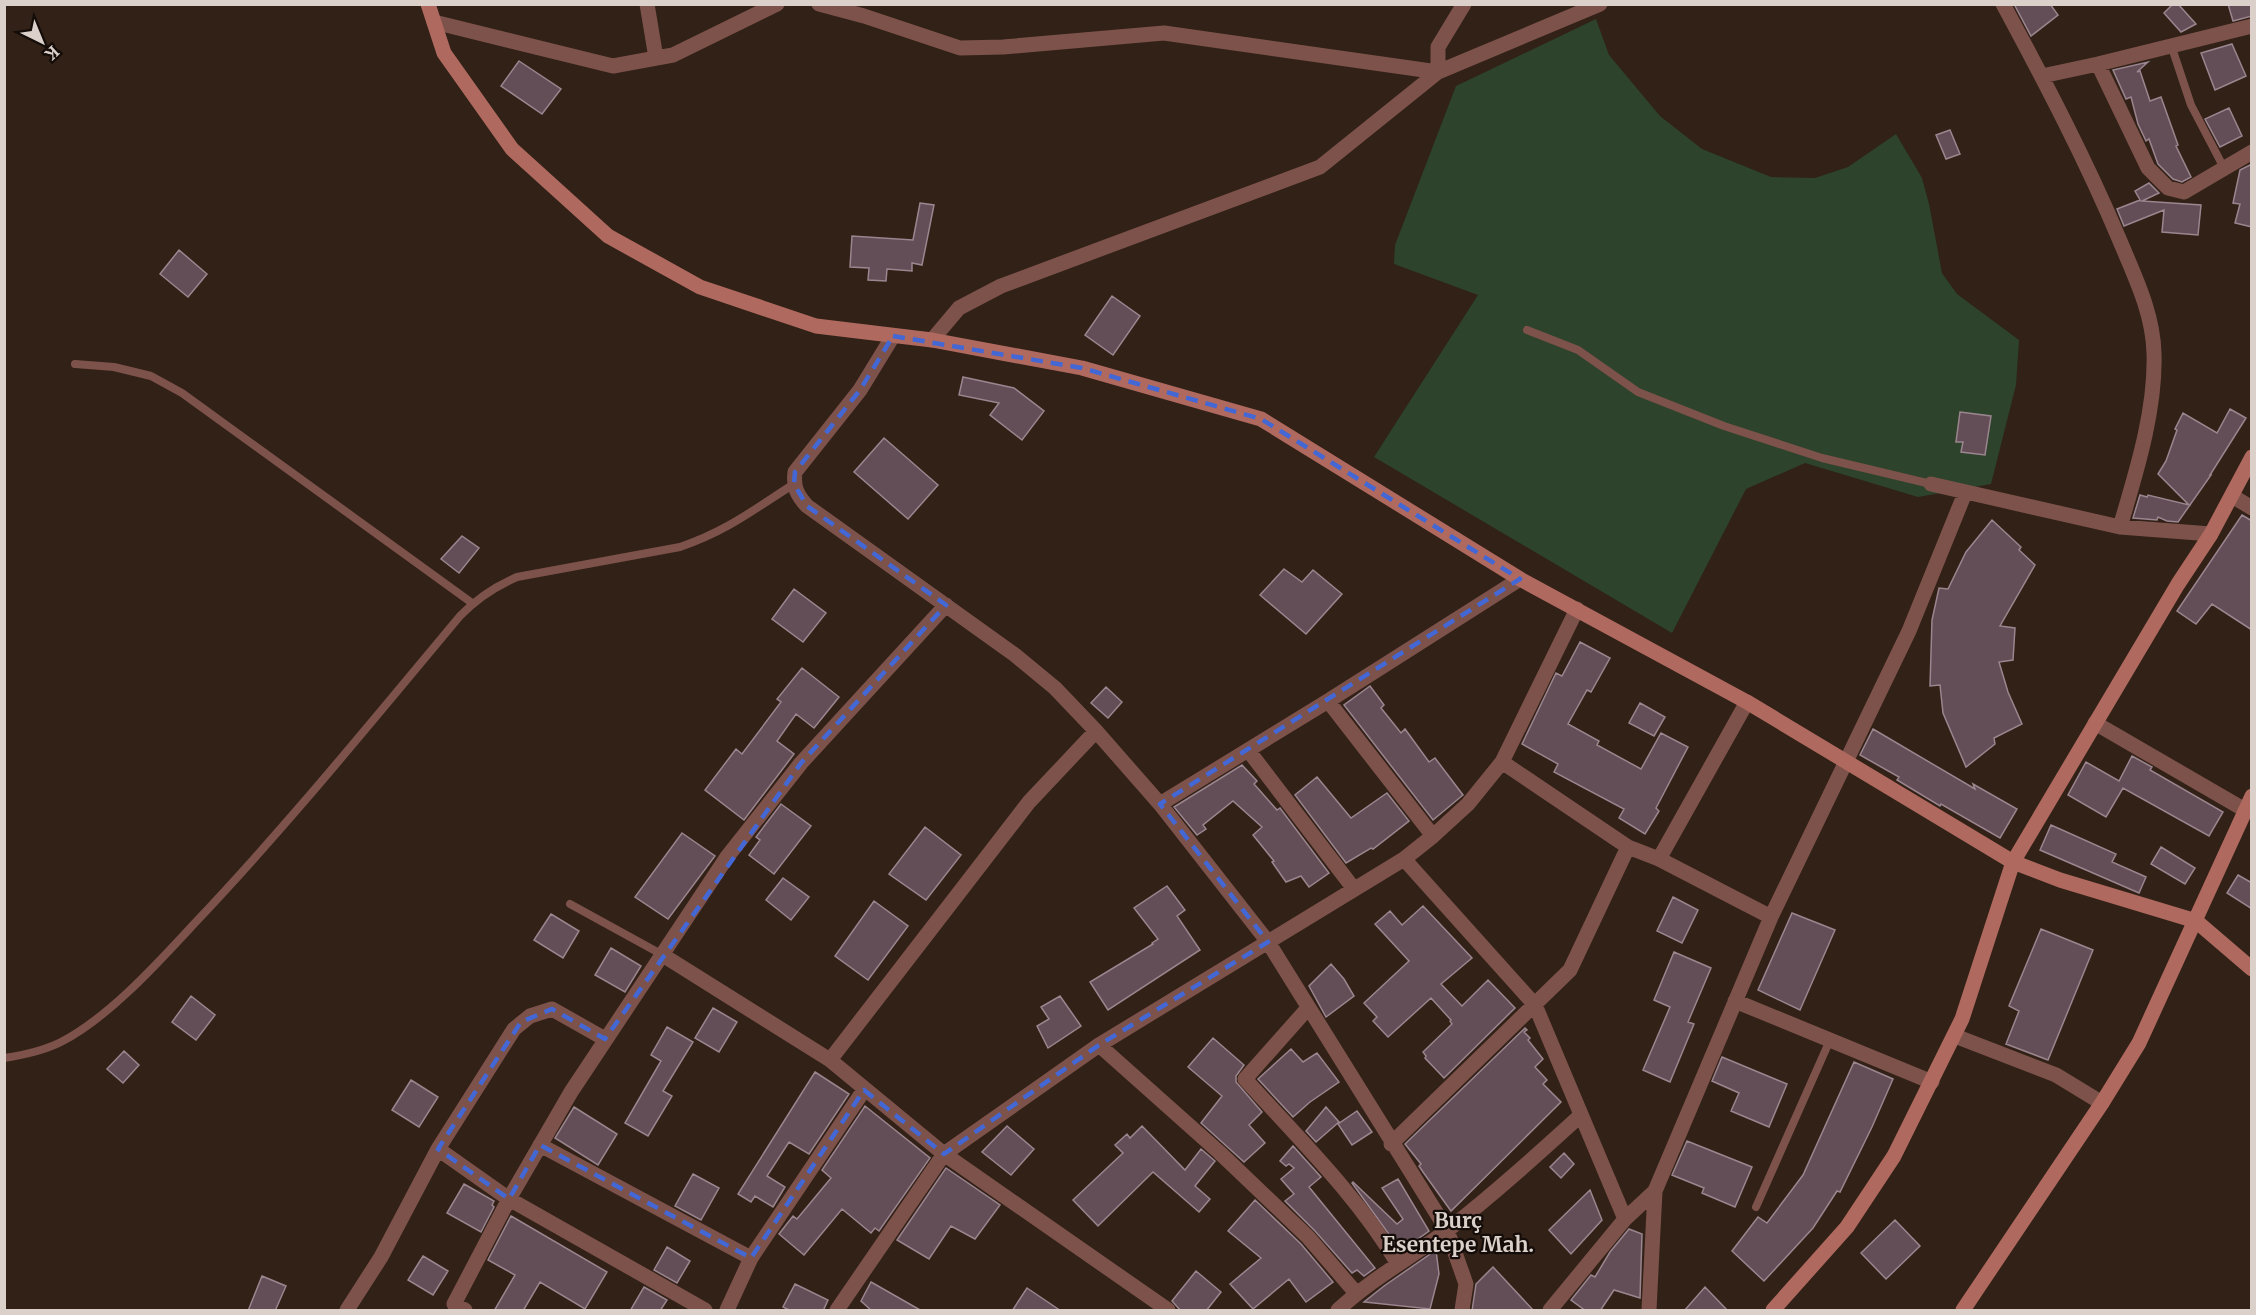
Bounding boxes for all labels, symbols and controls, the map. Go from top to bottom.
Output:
north arrow [12,12,72,72]
text: K [41,42,63,64]
district label: Burç Esentepe Mah. [1382,1207,1534,1258]

